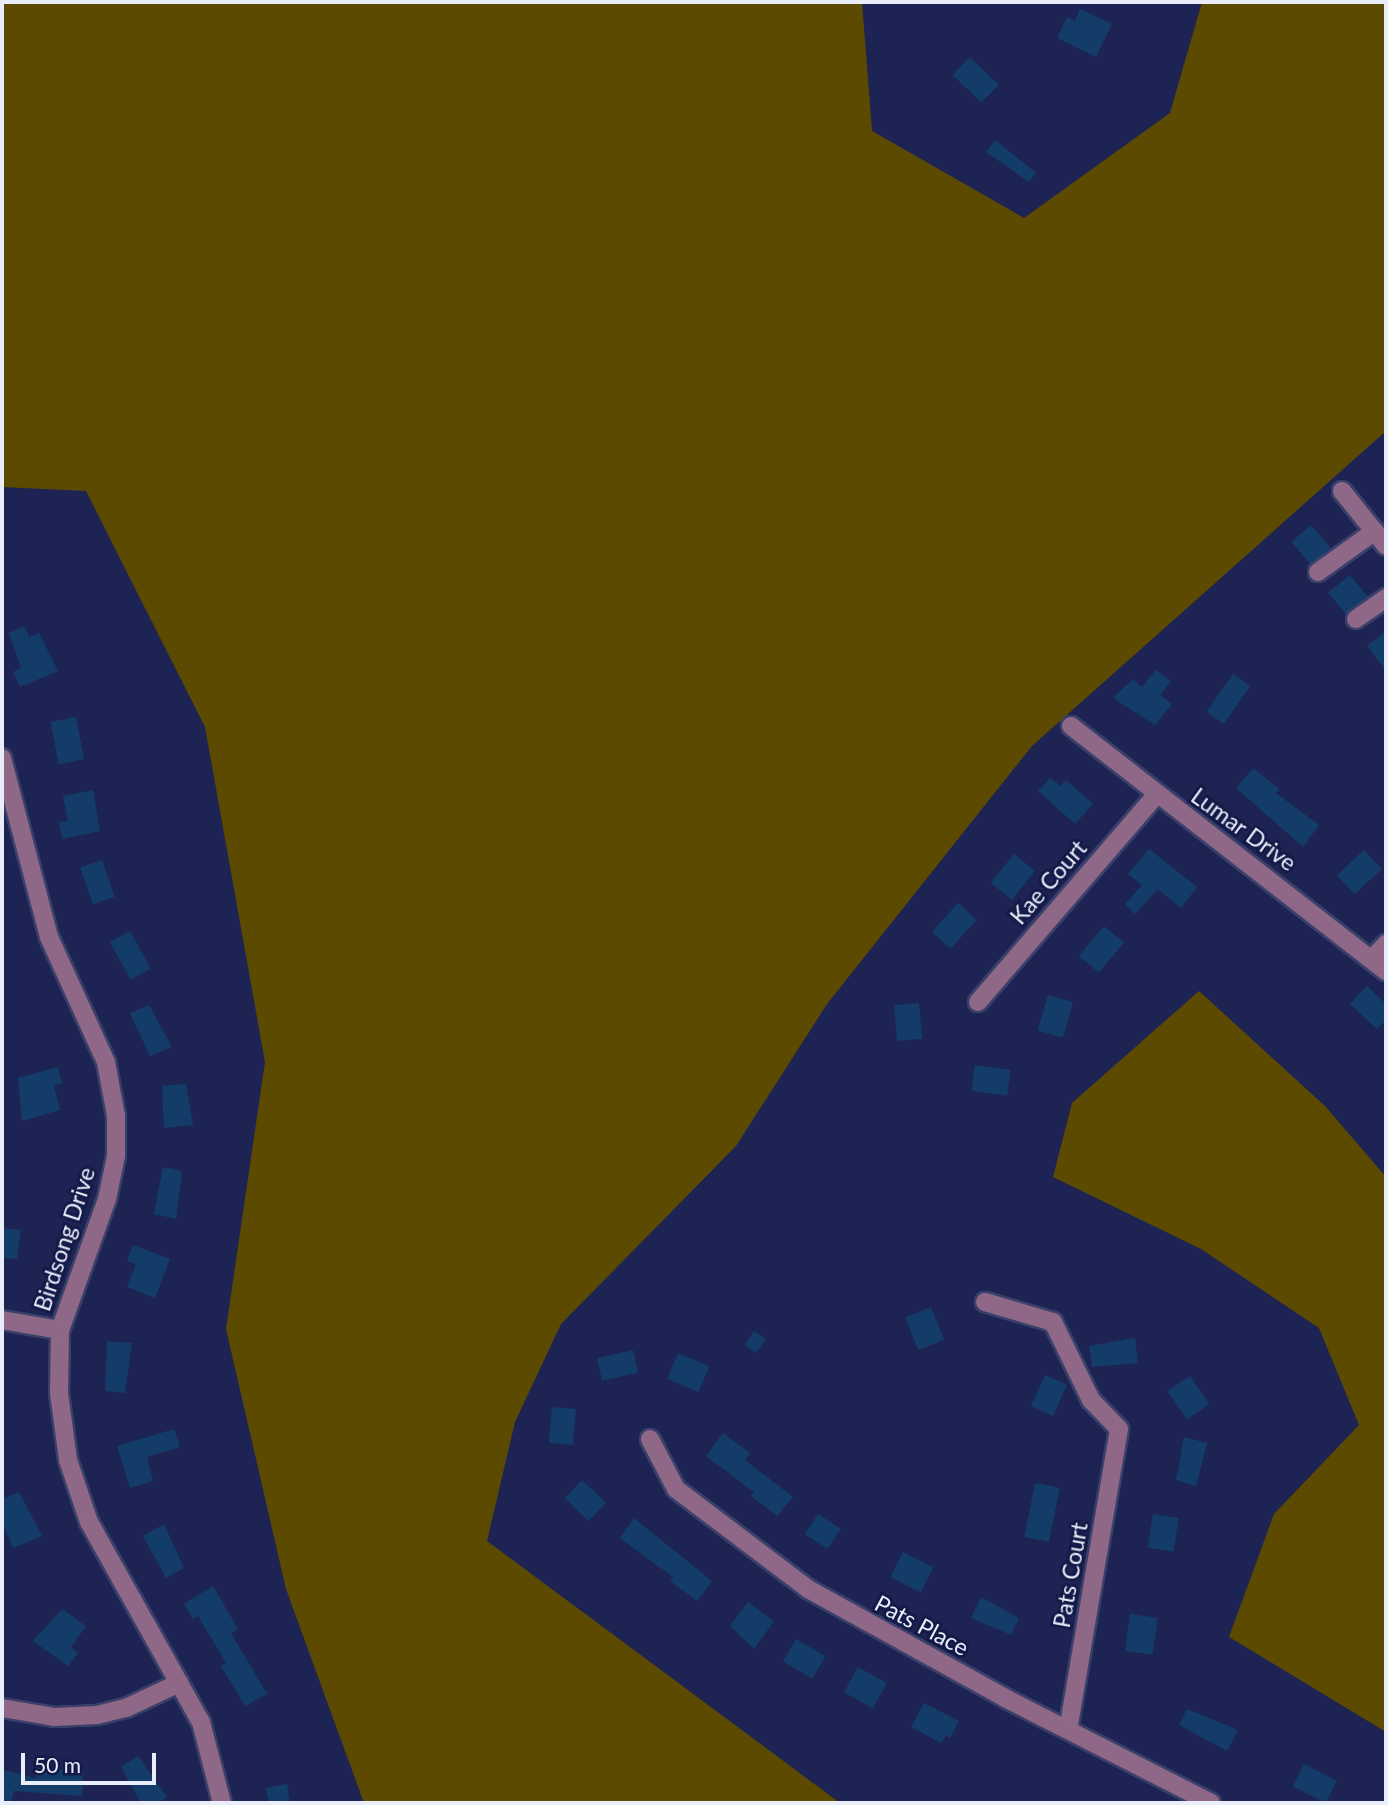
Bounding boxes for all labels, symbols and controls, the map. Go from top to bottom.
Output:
street label: Lumar Drive [1186,782,1302,876]
street label: Kae Court [1004,834,1092,930]
street label: Birdsong Drive [28,1164,100,1314]
street label: Pats Court [1047,1520,1093,1630]
street label: Pats Place [870,1589,974,1661]
scale bar [24,1738,159,1782]
text: 50 m [34,1752,81,1777]

